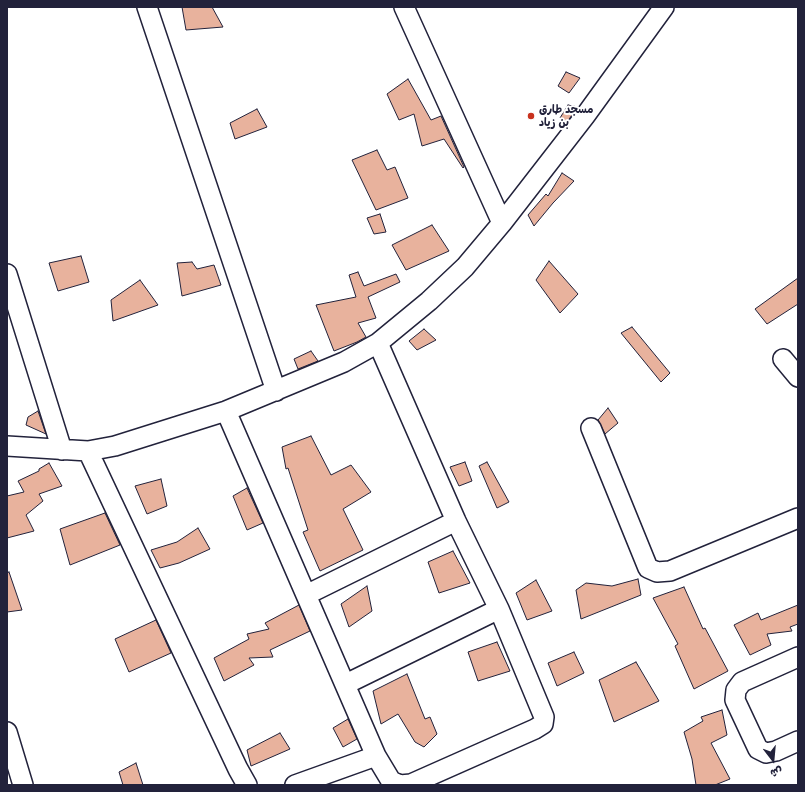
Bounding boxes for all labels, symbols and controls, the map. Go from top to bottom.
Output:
place label: مسجد طارق بن زياد [539,103,593,129]
marker: مسجد طارق بن زياد [526,111,536,121]
north arrow [753,740,793,780]
text: ش [769,764,784,780]

